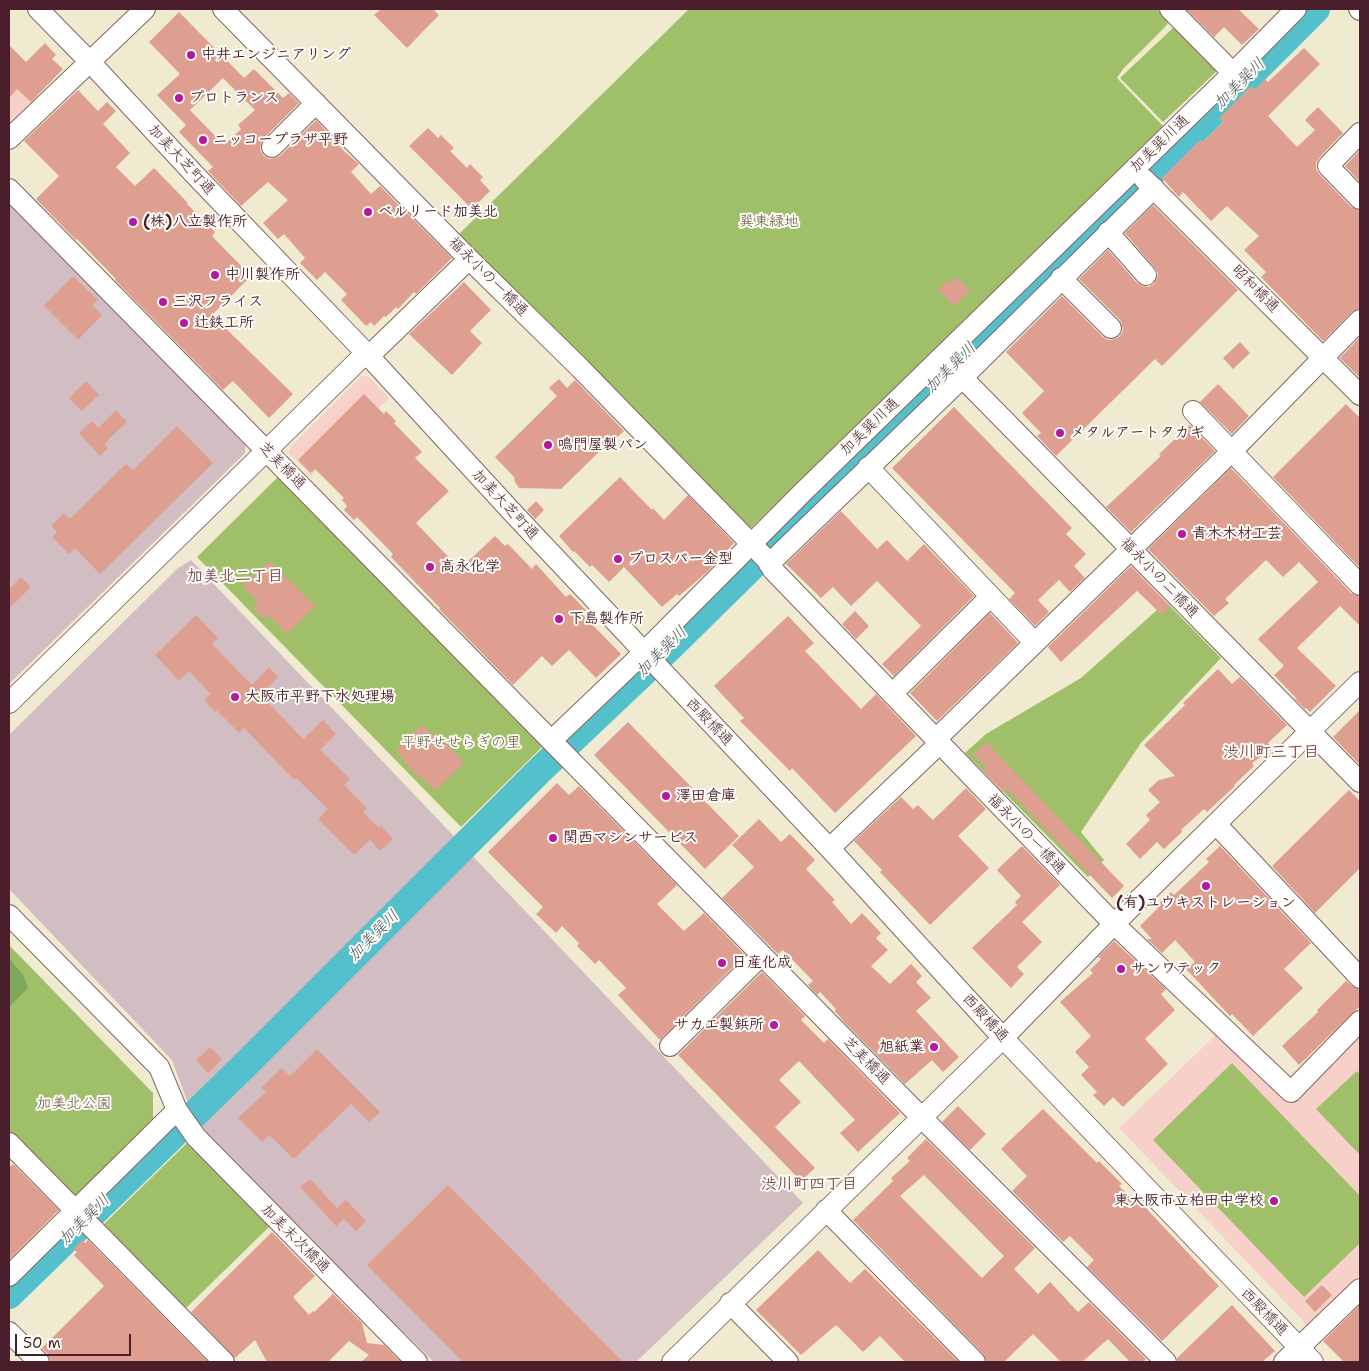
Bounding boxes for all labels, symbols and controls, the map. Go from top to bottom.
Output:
place label: 中井エンジニアリング [201,46,351,64]
marker: 中井エンジニアリング [185,49,197,61]
water label: 加美巽川 [1211,55,1269,113]
place label: プロトランス [189,89,279,107]
marker: プロトランス [173,92,185,104]
street label: 加美巽川通 [1127,111,1193,177]
street label: 加美大芝町通 [144,121,218,199]
place label: ニッコープラザ平野 [213,131,348,149]
marker: ニッコープラザ平野 [197,134,209,146]
place label: ベルリード加美北 [378,203,498,221]
marker: ベルリード加美北 [362,206,374,218]
place label: (株)八立製作所 [143,213,247,231]
park label: 巽東緑地 [739,213,799,231]
marker: (株)八立製作所 [127,216,139,228]
street label: 福永小の一橋通 [445,234,531,320]
street label: 昭和橋通 [1227,261,1283,317]
place label: 中川製作所 [225,266,300,284]
marker: 中川製作所 [209,269,221,281]
place label: 三沢フライス [173,293,263,311]
marker: 三沢フライス [157,296,169,308]
place label: 辻鉄工所 [194,314,254,332]
marker: 辻鉄工所 [178,317,190,329]
water label: 加美巽川 [922,339,980,397]
street label: 加美巽川通 [837,394,903,460]
place label: メタルアートタカギ [1070,424,1204,442]
marker: メタルアートタカギ [1054,427,1066,439]
place label: 鳴門屋製パン [558,436,648,454]
street label: 芝美橋通 [254,438,310,494]
marker: 鳴門屋製パン [542,439,554,451]
street label: 加美大芝町通 [468,466,542,544]
place label: 青木木材工芸 [1192,525,1282,543]
marker: 青木木材工芸 [1176,528,1188,540]
street label: 福永小の二橋通 [1116,534,1202,622]
place label: プロスパー金型 [628,550,733,568]
marker: プロスパー金型 [612,553,624,565]
place label: 高永化学 [440,558,500,576]
marker: 高永化学 [424,561,436,573]
district label: 加美北二丁目 [187,567,283,587]
place label: 下島製作所 [569,610,644,628]
marker: 下島製作所 [553,613,565,625]
water label: 加美巽川 [633,623,691,681]
place label: 大阪市平野下水処理場 [245,688,395,706]
marker: 大阪市平野下水処理場 [229,691,241,703]
street label: 西殿橋通 [682,694,736,750]
park label: 平野せせらぎの里 [401,734,521,752]
district label: 渋川町三丁目 [1223,743,1319,763]
place label: 澤田倉庫 [676,787,736,805]
marker: 澤田倉庫 [660,790,672,802]
street label: 福永小の一橋通 [983,790,1069,878]
place label: 関西マシンサービス [563,829,698,847]
marker: 関西マシンサービス [547,832,559,844]
marker: (有)ユウキストレーション [1200,880,1212,892]
place label: (有)ユウキストレーション [1116,894,1296,912]
water label: 加美巽川 [345,907,403,965]
place label: 日産化成 [732,954,792,972]
marker: 日産化成 [716,957,728,969]
place label: サンワテック [1131,960,1221,978]
marker: サンワテック [1115,963,1127,975]
street label: 西殿橋通 [958,990,1012,1046]
place label: サカエ製鋲所 [674,1016,764,1034]
marker: サカエ製鋲所 [768,1019,780,1031]
street label: 芝美橋通 [838,1033,894,1089]
place label: 旭紙業 [879,1038,924,1056]
marker: 旭紙業 [928,1041,940,1053]
park label: 加美北公園 [37,1095,111,1113]
district label: 渋川町四丁目 [761,1175,857,1195]
water label: 加美巽川 [56,1191,114,1249]
place label: 東大阪市立柏田中学校 [1114,1192,1264,1210]
marker: 東大阪市立柏田中学校 [1268,1195,1280,1207]
street label: 加美末次橋通 [257,1201,333,1277]
street label: 西殿橋通 [1237,1284,1291,1340]
scale bar [18,1324,134,1356]
text: 50 m [23,1333,61,1353]

